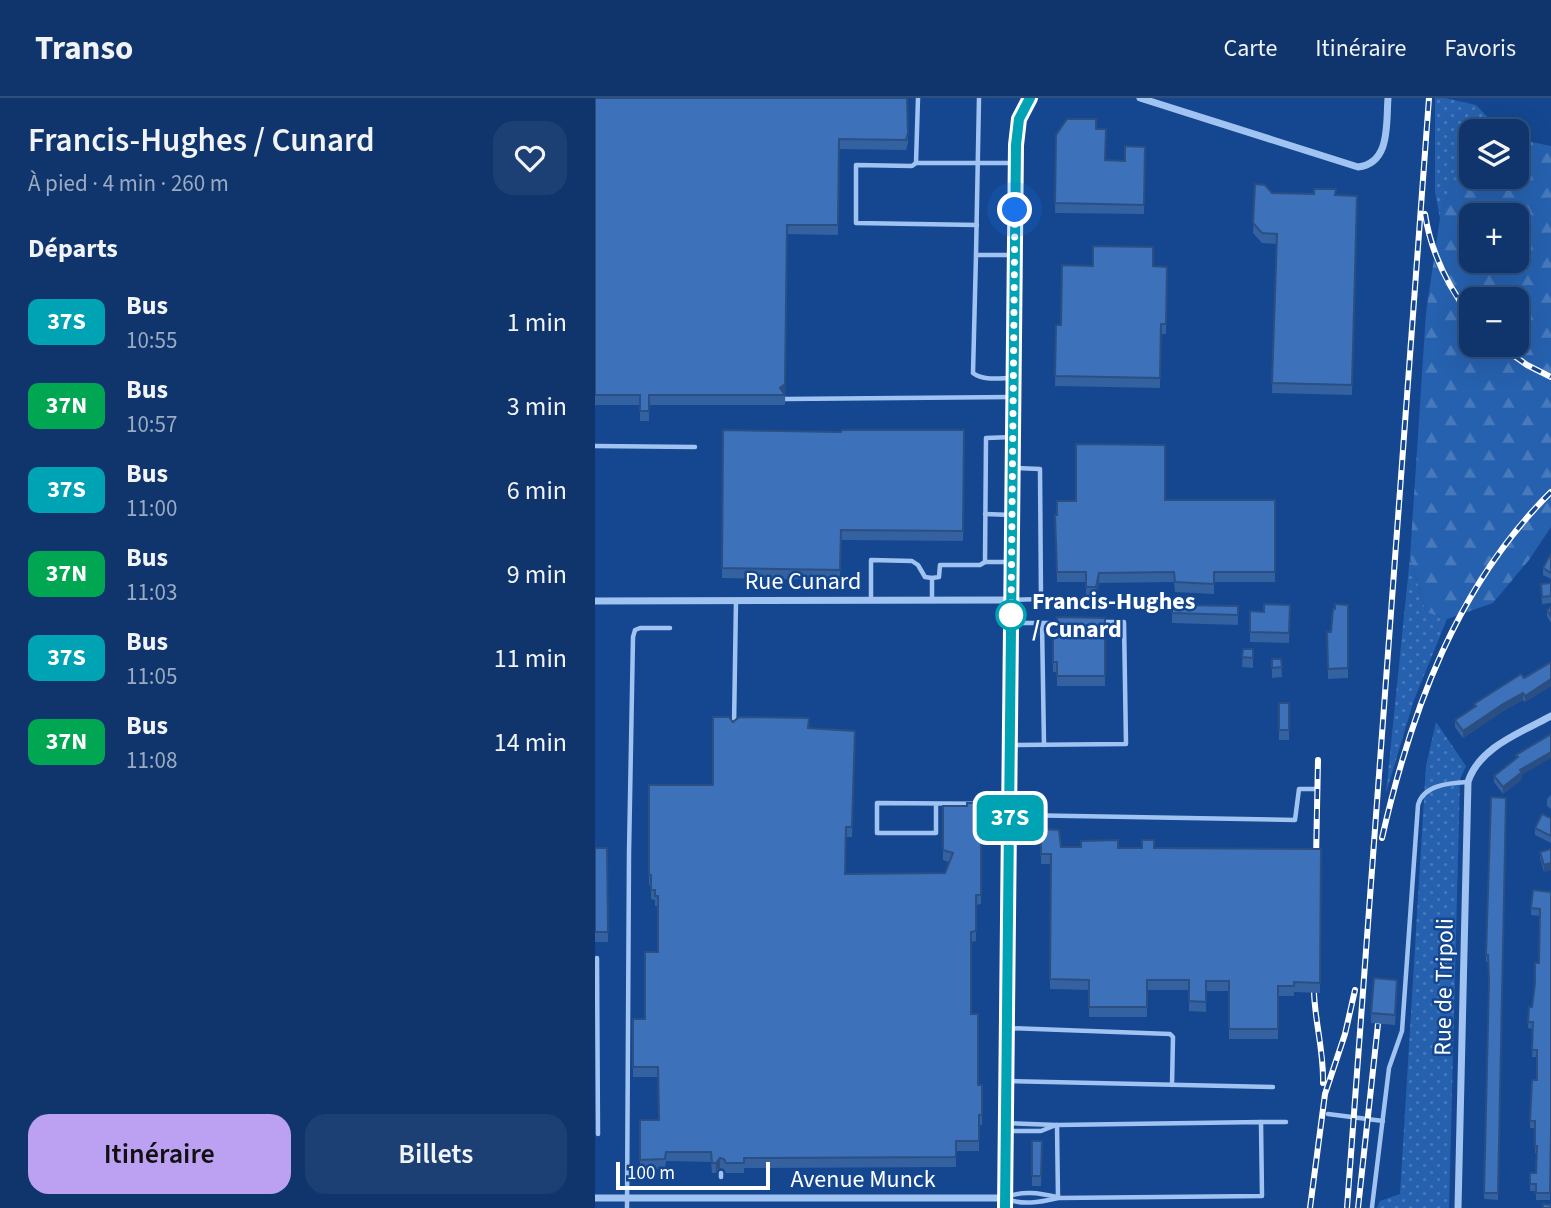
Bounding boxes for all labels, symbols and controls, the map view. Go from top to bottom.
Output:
text: Transo [35,25,133,72]
text: Carte [1223,31,1277,66]
text: Itinéraire [1315,31,1406,66]
text: Favoris [1444,31,1516,66]
text: Francis-Hughes / Cunard [28,117,375,164]
map controls [1459,119,1529,357]
button: layers [1459,119,1529,189]
button: heart [493,121,567,195]
text: À pied · 4 min · 260 m [28,167,229,200]
your location [997,192,1032,227]
button: + [1459,203,1529,273]
text: Départs [28,230,118,267]
text: Bus [126,287,168,324]
button: − [1459,287,1529,357]
text: 37S [47,304,86,339]
text: 1 min [507,304,567,341]
text: 10:55 [126,324,177,357]
text: Bus [126,371,168,408]
text: 37N [46,388,87,423]
text: 3 min [507,388,567,425]
text: 10:57 [126,408,177,441]
text: Bus [126,455,168,492]
text: 37S [47,472,86,507]
text: 6 min [507,472,567,509]
text: 11:00 [126,492,177,525]
text: Bus [126,539,168,576]
text: 37N [46,556,87,591]
text: 9 min [507,556,567,593]
street label: Rue Cunard [745,564,861,599]
text: 11:03 [126,576,177,609]
place label: Francis-Hughes / Cunard [1032,584,1195,647]
marker: Francis-Hughes / Cunard [996,600,1026,630]
text: Bus [126,623,168,660]
text: 37S [47,640,86,675]
text: 11 min [494,640,567,677]
text: 11:05 [126,660,177,693]
text: Bus [126,707,168,744]
text: 37N [46,724,87,759]
text: 14 min [494,724,567,761]
text: 11:08 [126,744,177,777]
line badge: 37S [970,795,1050,841]
text: 37S [991,800,1029,835]
street label: Rue de Tripoli [1425,918,1463,1056]
button: Itinéraire [28,1114,291,1194]
button: Billets [305,1114,567,1194]
scale bar [616,1159,770,1191]
text: 100 m [627,1160,675,1187]
street label: Avenue Munck [790,1162,936,1197]

